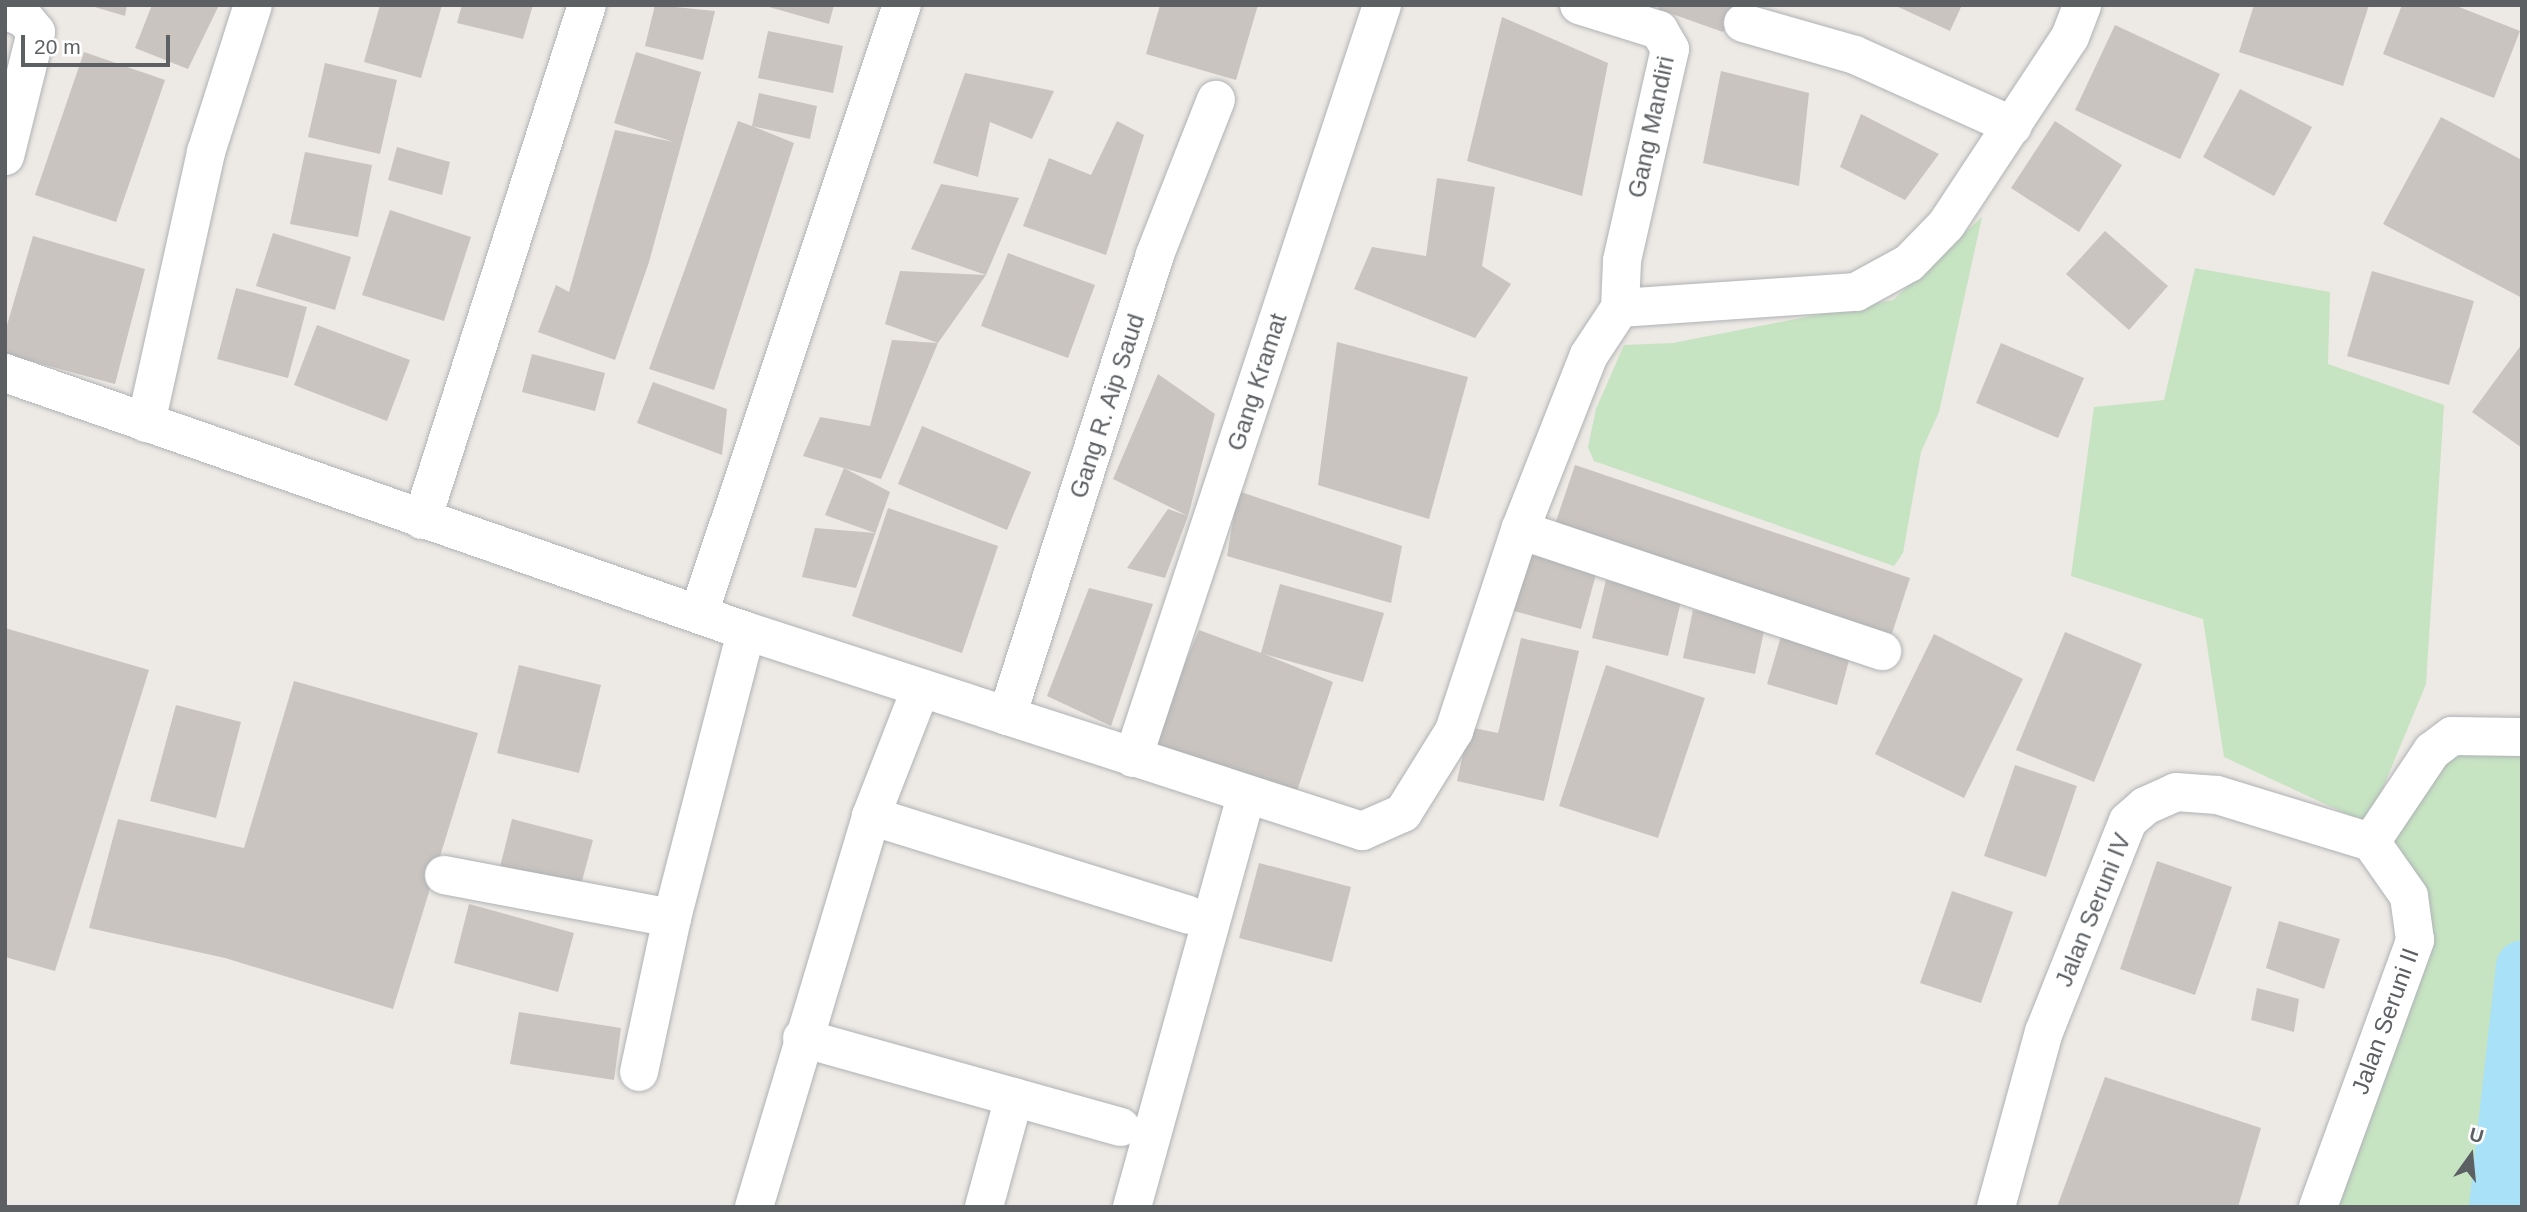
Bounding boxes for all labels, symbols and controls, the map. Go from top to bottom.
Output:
scale bar [24,21,173,65]
text: 20 m [34,35,81,58]
street label: Gang Mandiri [1622,54,1680,200]
street label: Gang R. Aip Saud [1063,310,1151,502]
street label: Gang Kramat [1221,310,1293,454]
street label: Jalan Seruni IV [2049,829,2137,991]
street label: Jalan Seruni II [2345,944,2425,1098]
north arrow [2436,1121,2506,1191]
text: U [2467,1123,2486,1147]

